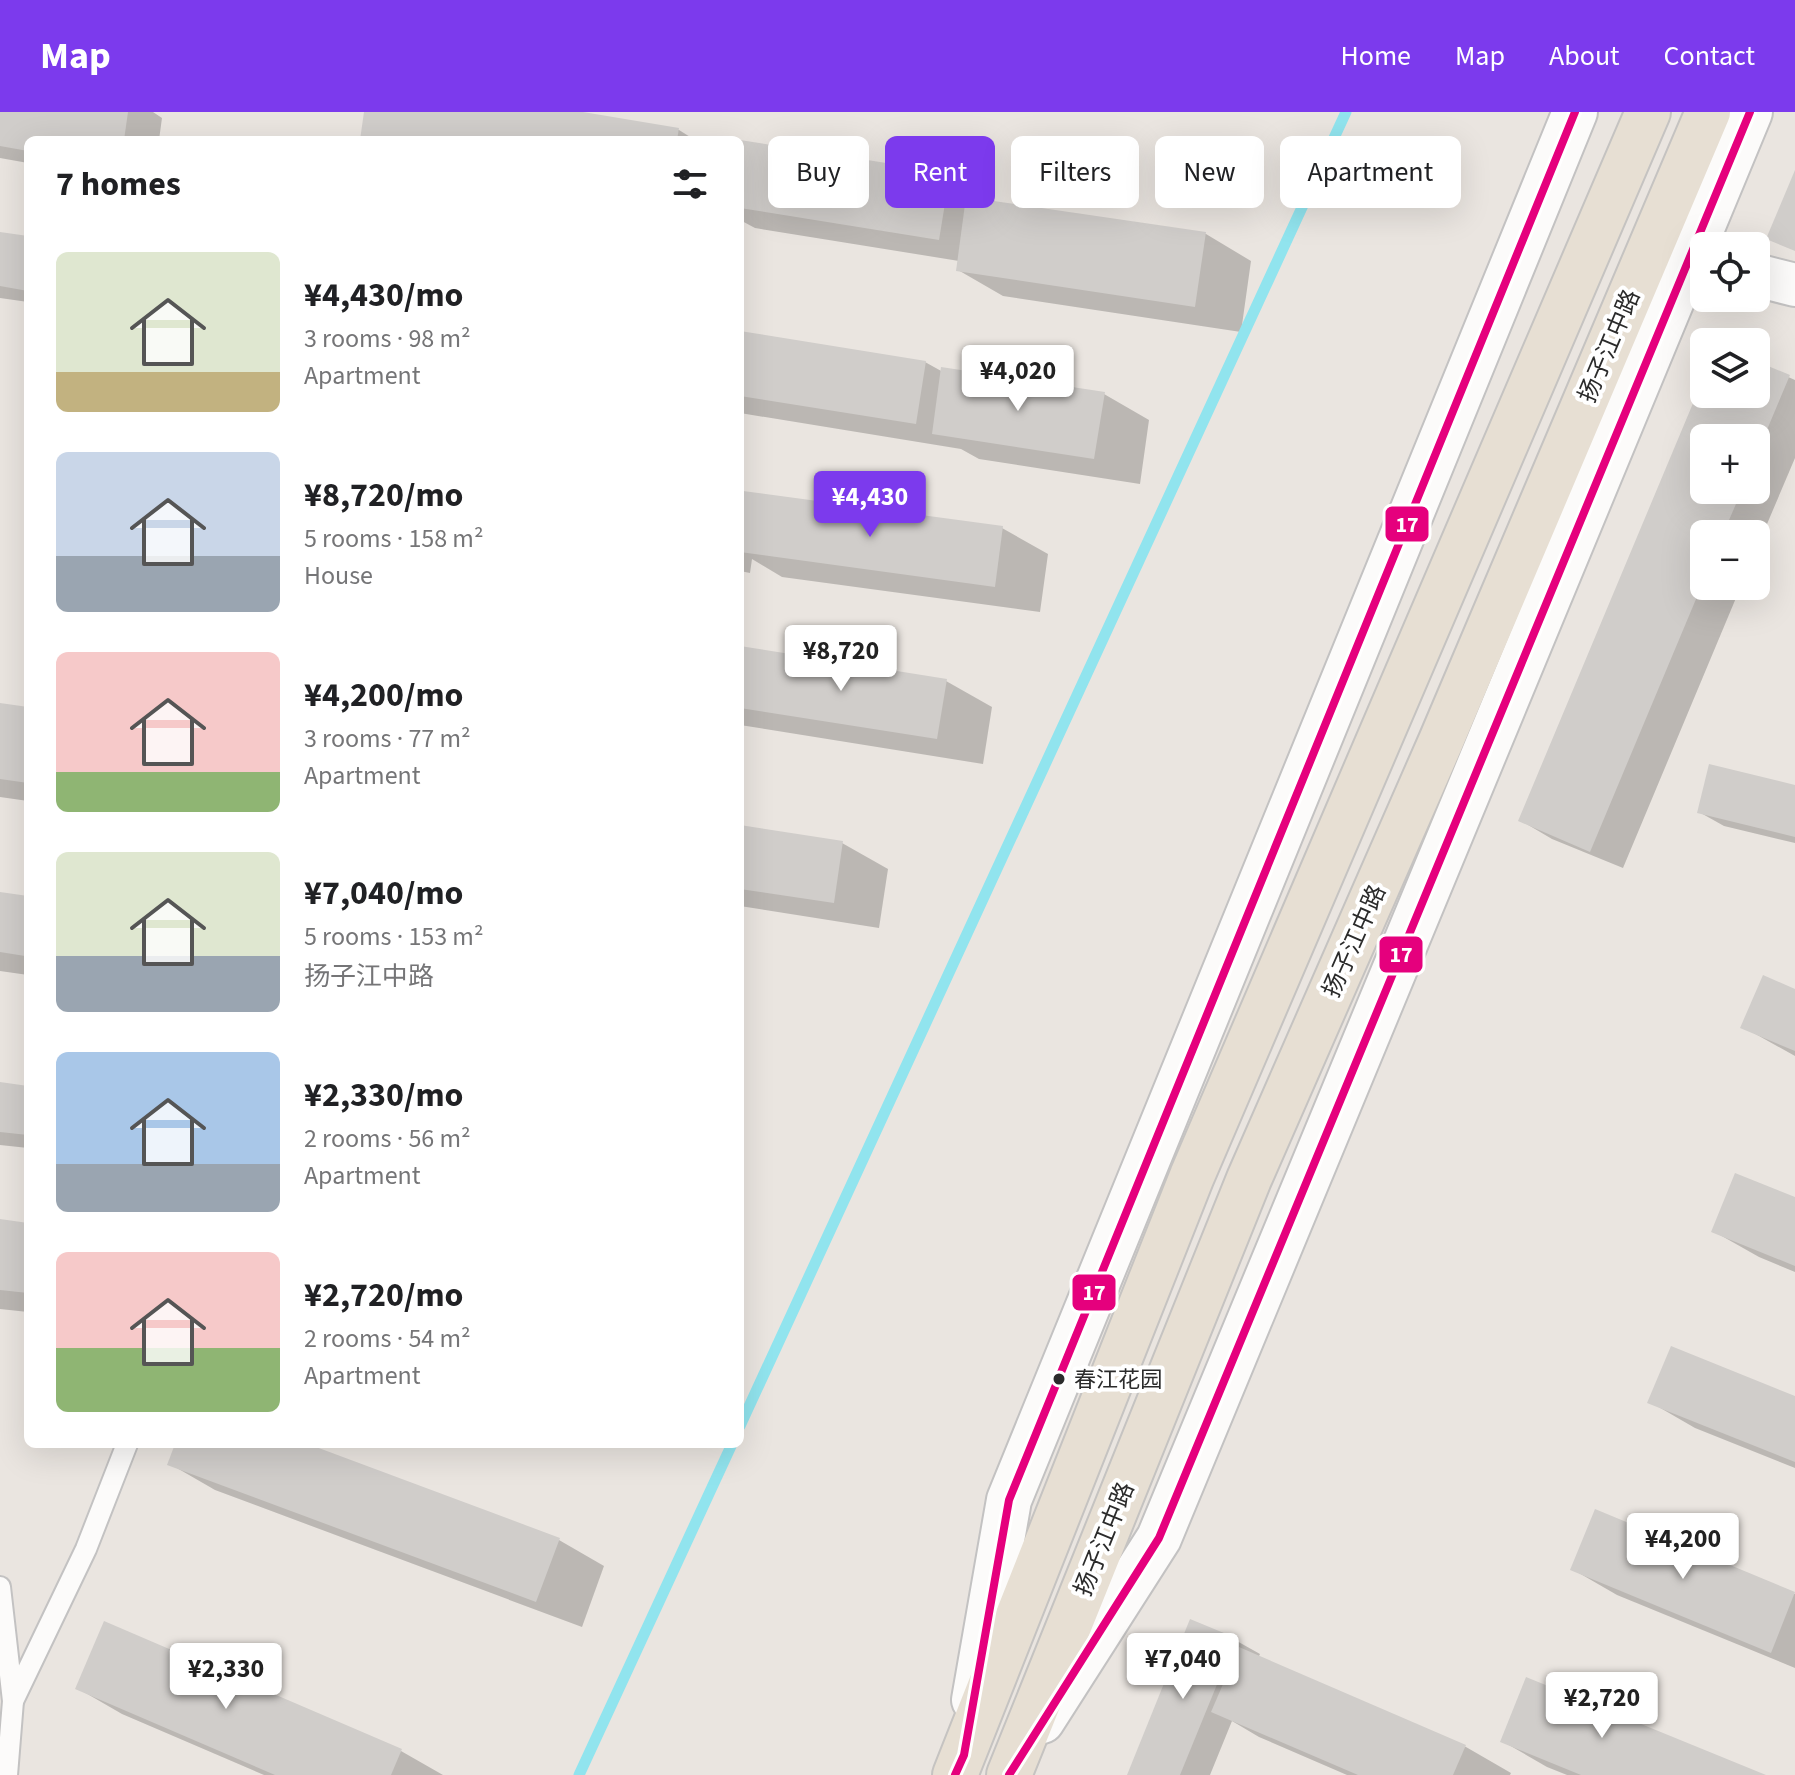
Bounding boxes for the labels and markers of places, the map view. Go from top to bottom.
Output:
pin: ¥4,020 [953,345,1083,413]
pin: ¥4,430 [805,471,935,539]
pin: ¥8,720 [776,625,906,693]
place label: 春江花园 [1074,1364,1162,1396]
marker: 春江花园 [1051,1371,1067,1387]
pin: ¥4,200 [1618,1513,1748,1581]
pin: ¥7,040 [1118,1633,1248,1701]
pin: ¥2,330 [161,1643,291,1711]
pin: ¥2,720 [1537,1672,1667,1740]

